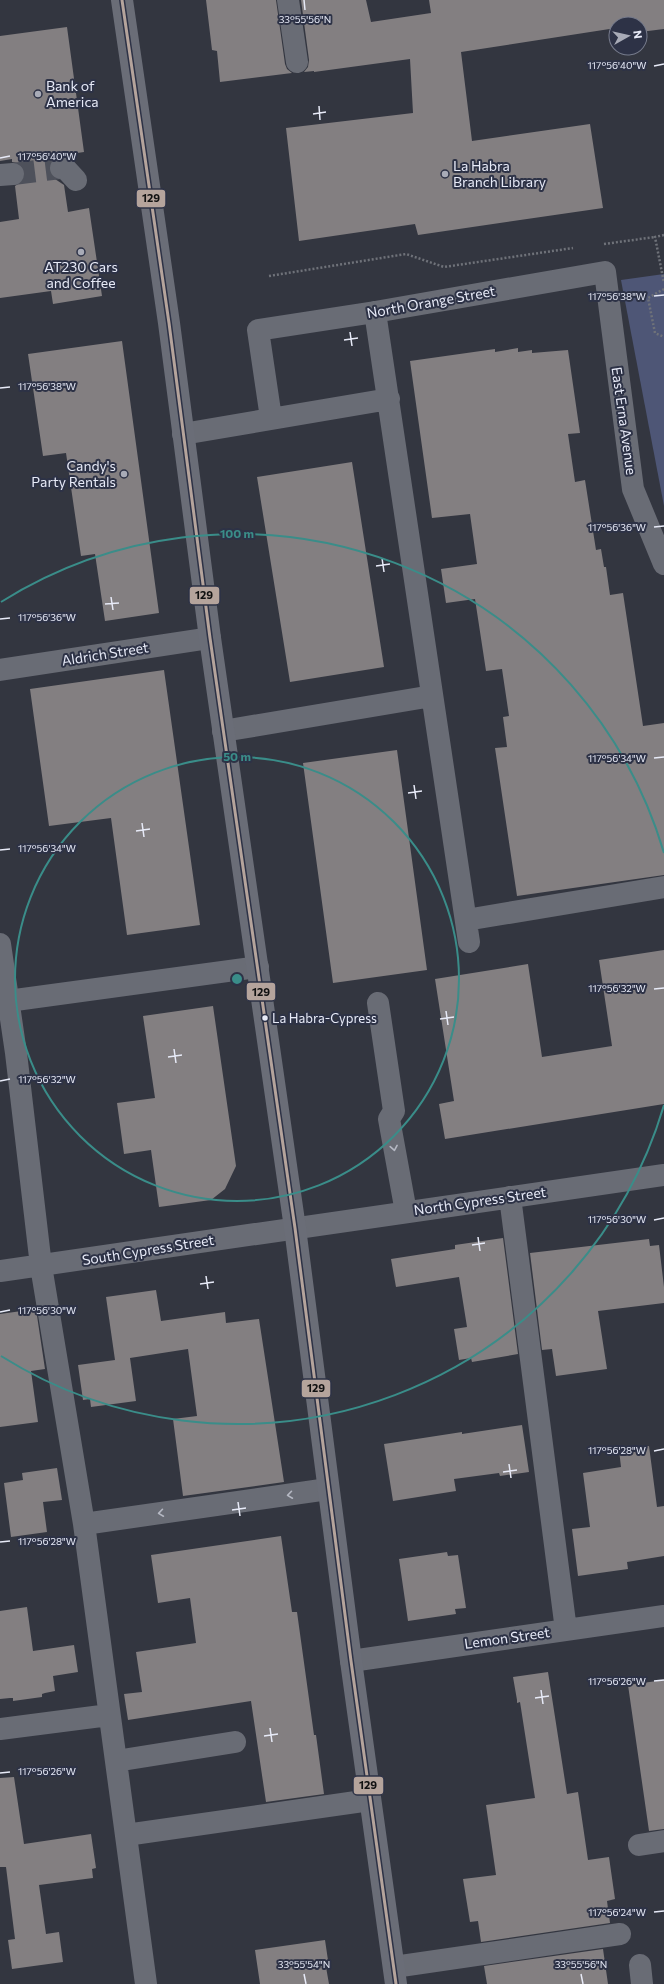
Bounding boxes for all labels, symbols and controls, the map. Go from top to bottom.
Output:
text: 33°55'56"N [279,13,331,25]
north arrow [608,16,648,56]
text: N [631,30,645,40]
text: 117°56'40"W [588,59,646,71]
place label: Bank of America [46,77,99,110]
marker: Bank of America [33,89,43,99]
text: 117°56'40"W [18,150,76,162]
place label: La Habra Branch Library [453,157,546,190]
marker: La Habra Branch Library [440,169,450,179]
line badge: 129 [136,189,166,208]
text: 129 [142,191,160,204]
marker: AT230 Cars and Coffee [76,247,86,257]
place label: AT230 Cars and Coffee [44,258,118,291]
street label: North Orange Street [365,282,497,321]
text: 117°56'38"W [588,290,646,302]
street label: East Erna Avenue [608,366,640,476]
text: 117°56'38"W [18,380,76,392]
place label: Candy's Party Rentals [31,457,116,490]
marker: Candy's Party Rentals [119,469,129,479]
text: 117°56'36"W [588,521,646,533]
text: 100 m [220,526,254,540]
line badge: 129 [189,586,220,605]
text: 129 [195,588,213,601]
text: 117°56'36"W [18,611,76,623]
street label: Aldrich Street [60,638,150,669]
text: 50 m [223,749,251,763]
text: 117°56'34"W [588,752,646,764]
text: 117°56'34"W [18,842,76,854]
centre of rings [230,972,244,986]
line badge: 129 [246,982,276,1001]
text: 117°56'32"W [588,982,646,994]
text: 129 [252,985,270,998]
place label: La Habra-Cypress [272,1010,377,1026]
marker: La Habra-Cypress [260,1013,270,1023]
text: 117°56'32"W [18,1073,76,1085]
one-way arrow [389,1145,398,1151]
street label: North Cypress Street [413,1183,547,1218]
text: 117°56'30"W [588,1213,646,1225]
street label: South Cypress Street [81,1231,215,1268]
text: 117°56'30"W [18,1304,76,1316]
line badge: 129 [301,1379,331,1398]
text: 129 [307,1381,325,1394]
text: 117°56'28"W [588,1444,646,1456]
one-way arrow [287,1490,293,1499]
one-way arrow [158,1508,164,1517]
text: 117°56'28"W [18,1535,76,1547]
street label: Lemon Street [463,1623,551,1652]
text: 117°56'26"W [588,1675,646,1687]
text: 117°56'26"W [18,1765,76,1777]
line badge: 129 [353,1776,384,1795]
text: 129 [359,1778,377,1791]
text: 117°56'24"W [588,1906,646,1918]
text: 33°55'54"N [278,1958,330,1970]
text: 33°55'56"N [555,1958,607,1970]

